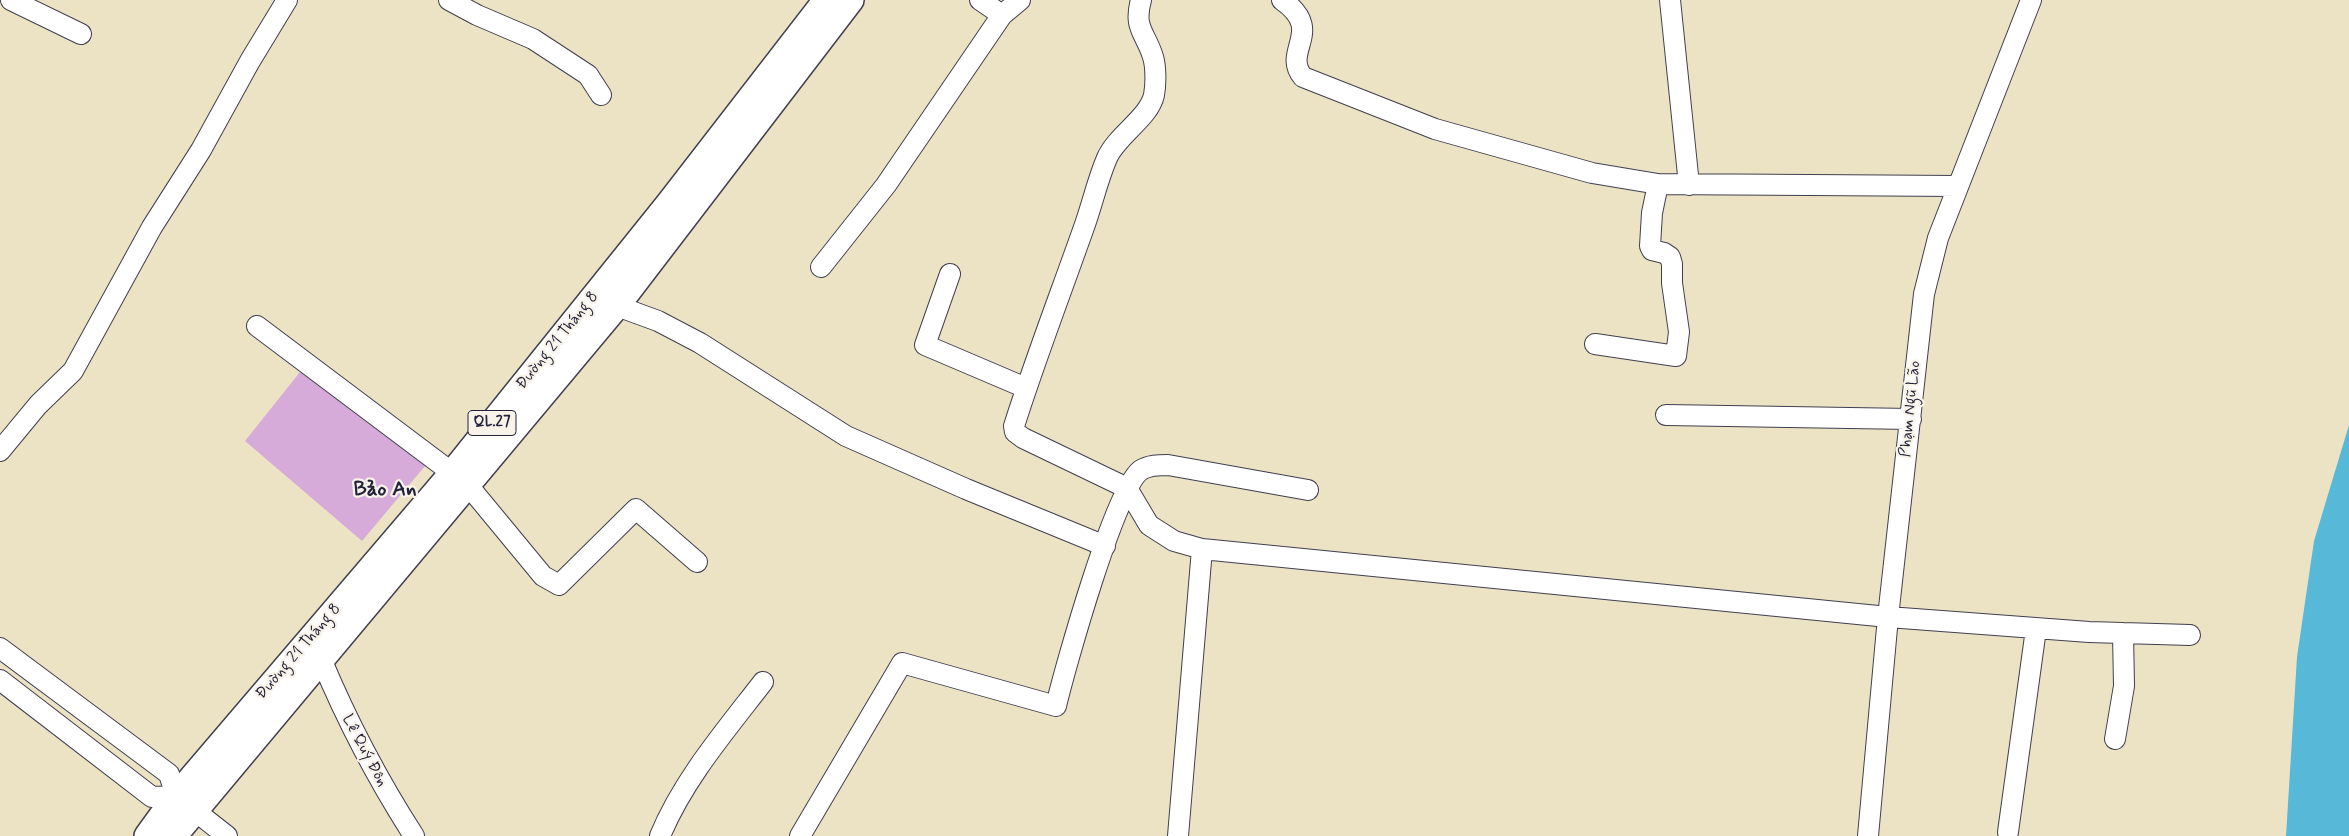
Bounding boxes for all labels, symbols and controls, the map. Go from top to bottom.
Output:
street label: Đường 21 Tháng 8 [513,288,603,394]
street label: Phạm Ngũ Lão [1896,360,1926,458]
road number: QL.27 [468,410,516,436]
district label: Bảo An [353,478,417,504]
street label: Đường 21 Tháng 8 [252,600,346,704]
street label: Lê Quý Đôn [337,711,391,791]

